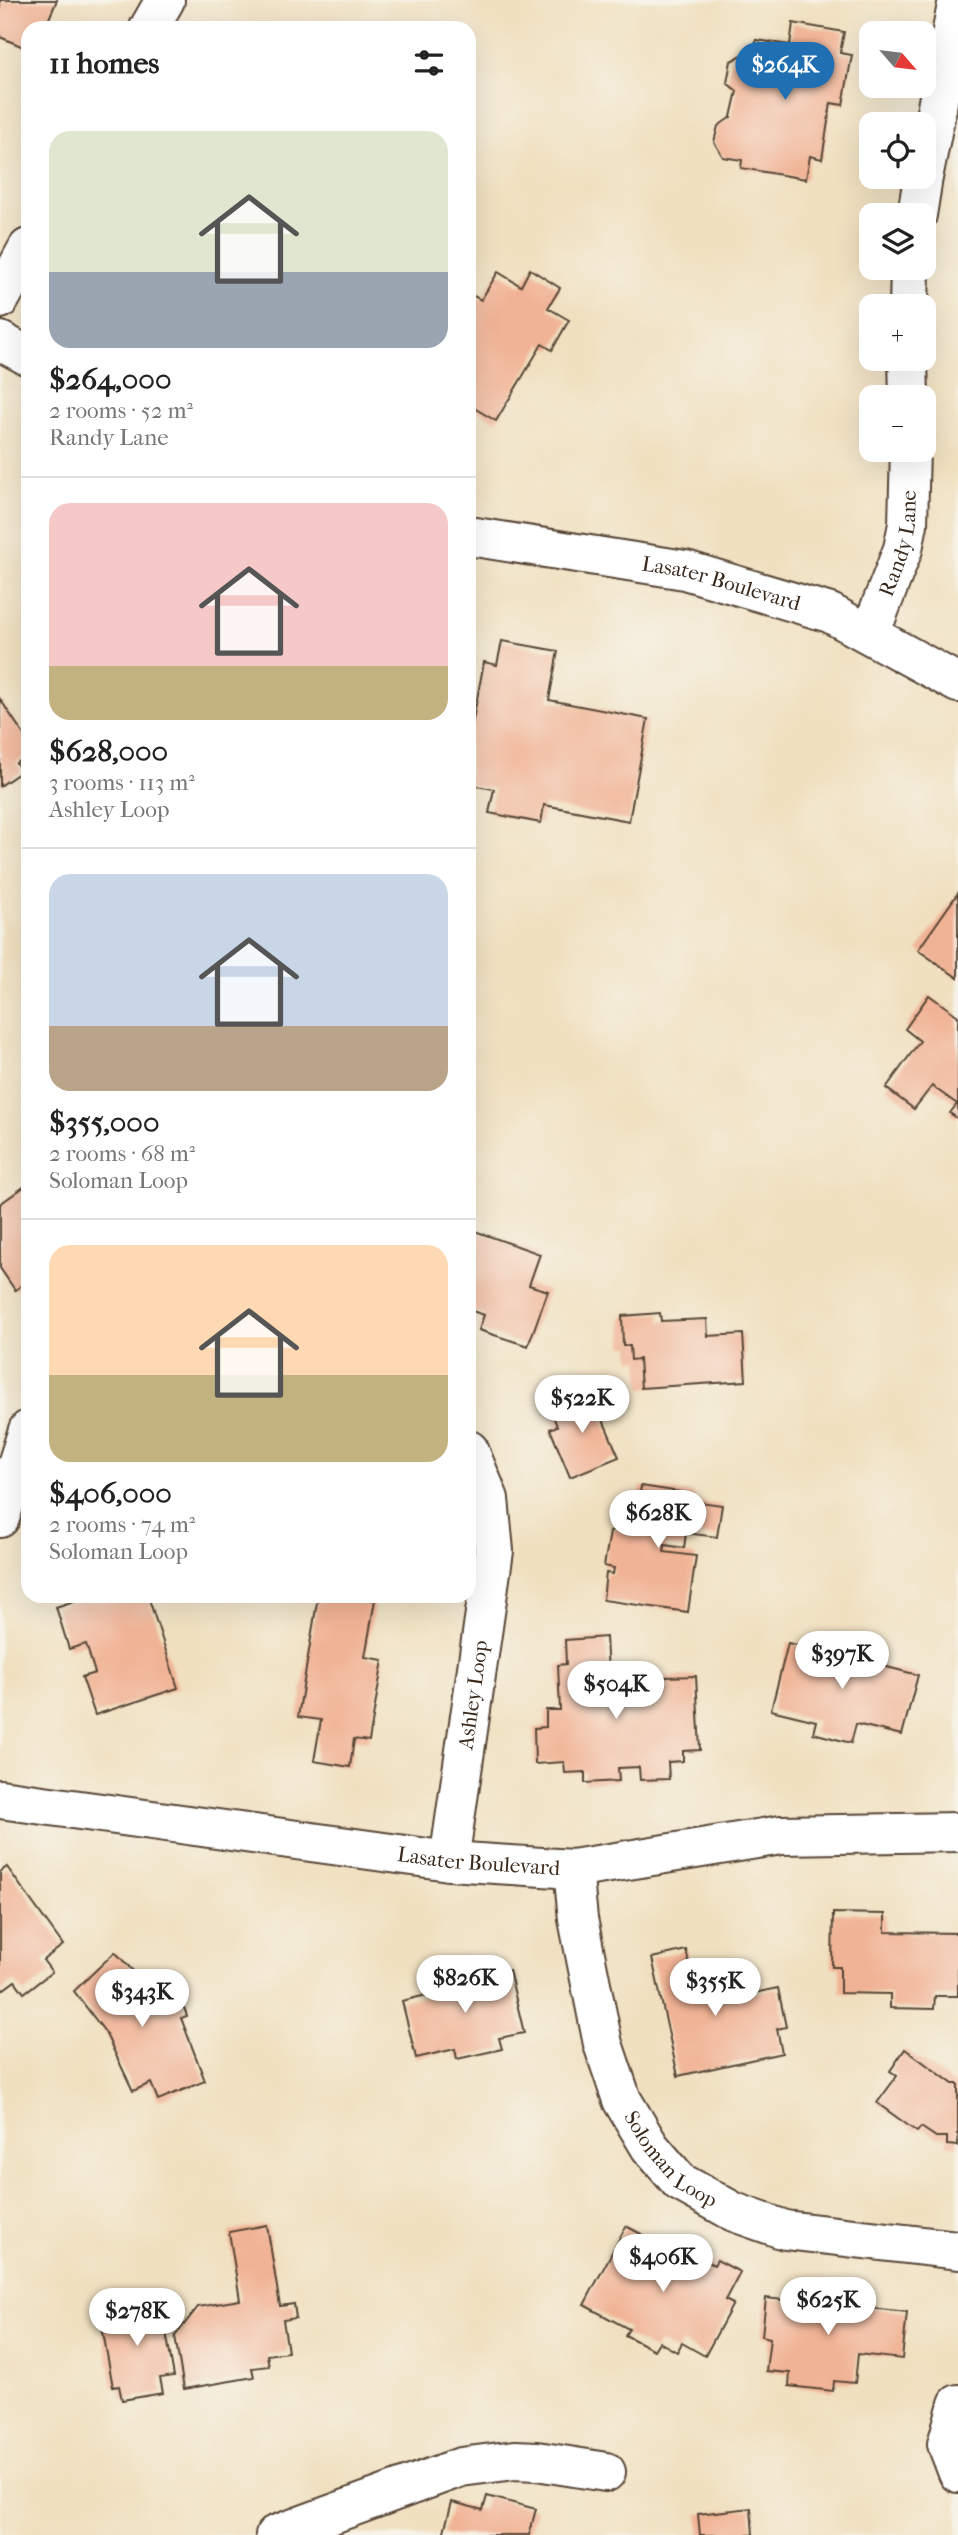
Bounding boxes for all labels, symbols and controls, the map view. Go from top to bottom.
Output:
north arrow [859,21,936,98]
map controls [859,21,936,462]
pin: $264K [736,42,834,102]
icon: filters [410,44,448,82]
text: 11 homes [49,46,159,81]
text: $264K [751,51,819,78]
button: locate [859,112,936,189]
icon: home [186,176,312,302]
button: layers [859,203,936,280]
button: + [859,294,936,371]
text: $264,000 [49,362,171,397]
button: − [859,385,936,462]
text: 2 rooms · 52 m² [49,397,193,424]
text: Randy Lane [49,424,169,451]
street label: Randy Lane [874,490,921,600]
icon: home [186,548,312,674]
street label: Lasater Boulevard [640,551,804,616]
text: $628,000 [49,734,168,769]
text: 3 rooms · 113 m² [49,769,195,796]
text: Ashley Loop [49,796,169,823]
icon: home [186,919,312,1045]
text: $355,000 [49,1105,159,1140]
text: 2 rooms · 68 m² [49,1140,195,1167]
text: Soloman Loop [49,1167,188,1194]
icon: home [186,1290,312,1416]
pin: $522K [533,1376,631,1435]
text: $522K [551,1384,613,1411]
text: $406,000 [49,1476,172,1511]
pin: $628K [609,1490,707,1550]
text: $628K [625,1499,691,1526]
text: 2 rooms · 74 m² [49,1511,195,1538]
text: Soloman Loop [49,1538,188,1565]
pin: $397K [793,1632,891,1691]
street label: Ashley Loop [453,1639,493,1752]
text: $397K [811,1640,873,1667]
pin: $504K [567,1662,665,1721]
text: $504K [583,1670,649,1697]
street label: Lasater Boulevard [396,1842,561,1880]
pin: $826K [416,1955,514,2015]
pin: $355K [666,1958,764,2018]
text: $826K [432,1964,498,1991]
text: $355K [686,1967,744,1994]
pin: $343K [93,1969,191,2029]
text: $343K [111,1978,173,2005]
street label: Soloman Loop [619,2106,722,2212]
pin: $406K [614,2234,712,2294]
text: $406K [629,2243,697,2270]
pin: $625K [779,2278,877,2337]
text: $625K [796,2286,860,2313]
pin: $278K [88,2288,186,2348]
text: $278K [105,2297,169,2324]

